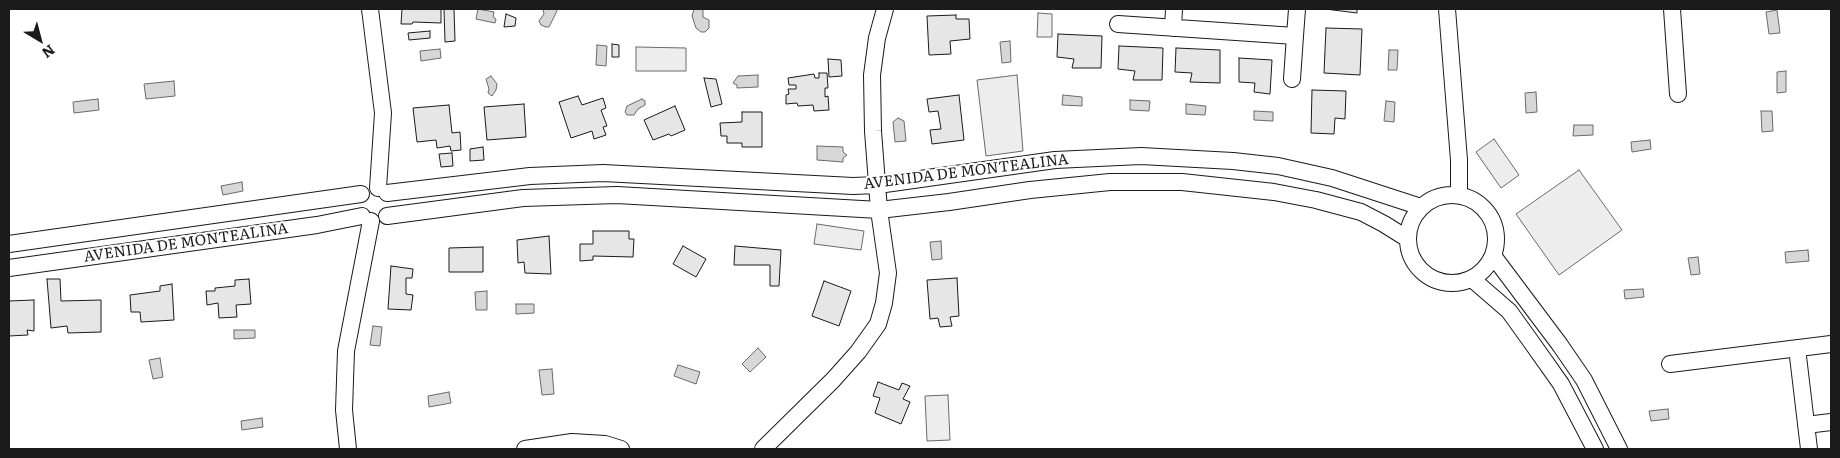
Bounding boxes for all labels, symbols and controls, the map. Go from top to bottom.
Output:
north arrow [15,15,65,65]
text: N [38,40,60,64]
street label: AVENIDA DE MONTEALINA [863,150,1069,194]
street label: AVENIDA DE MONTEALINA [83,220,289,266]

